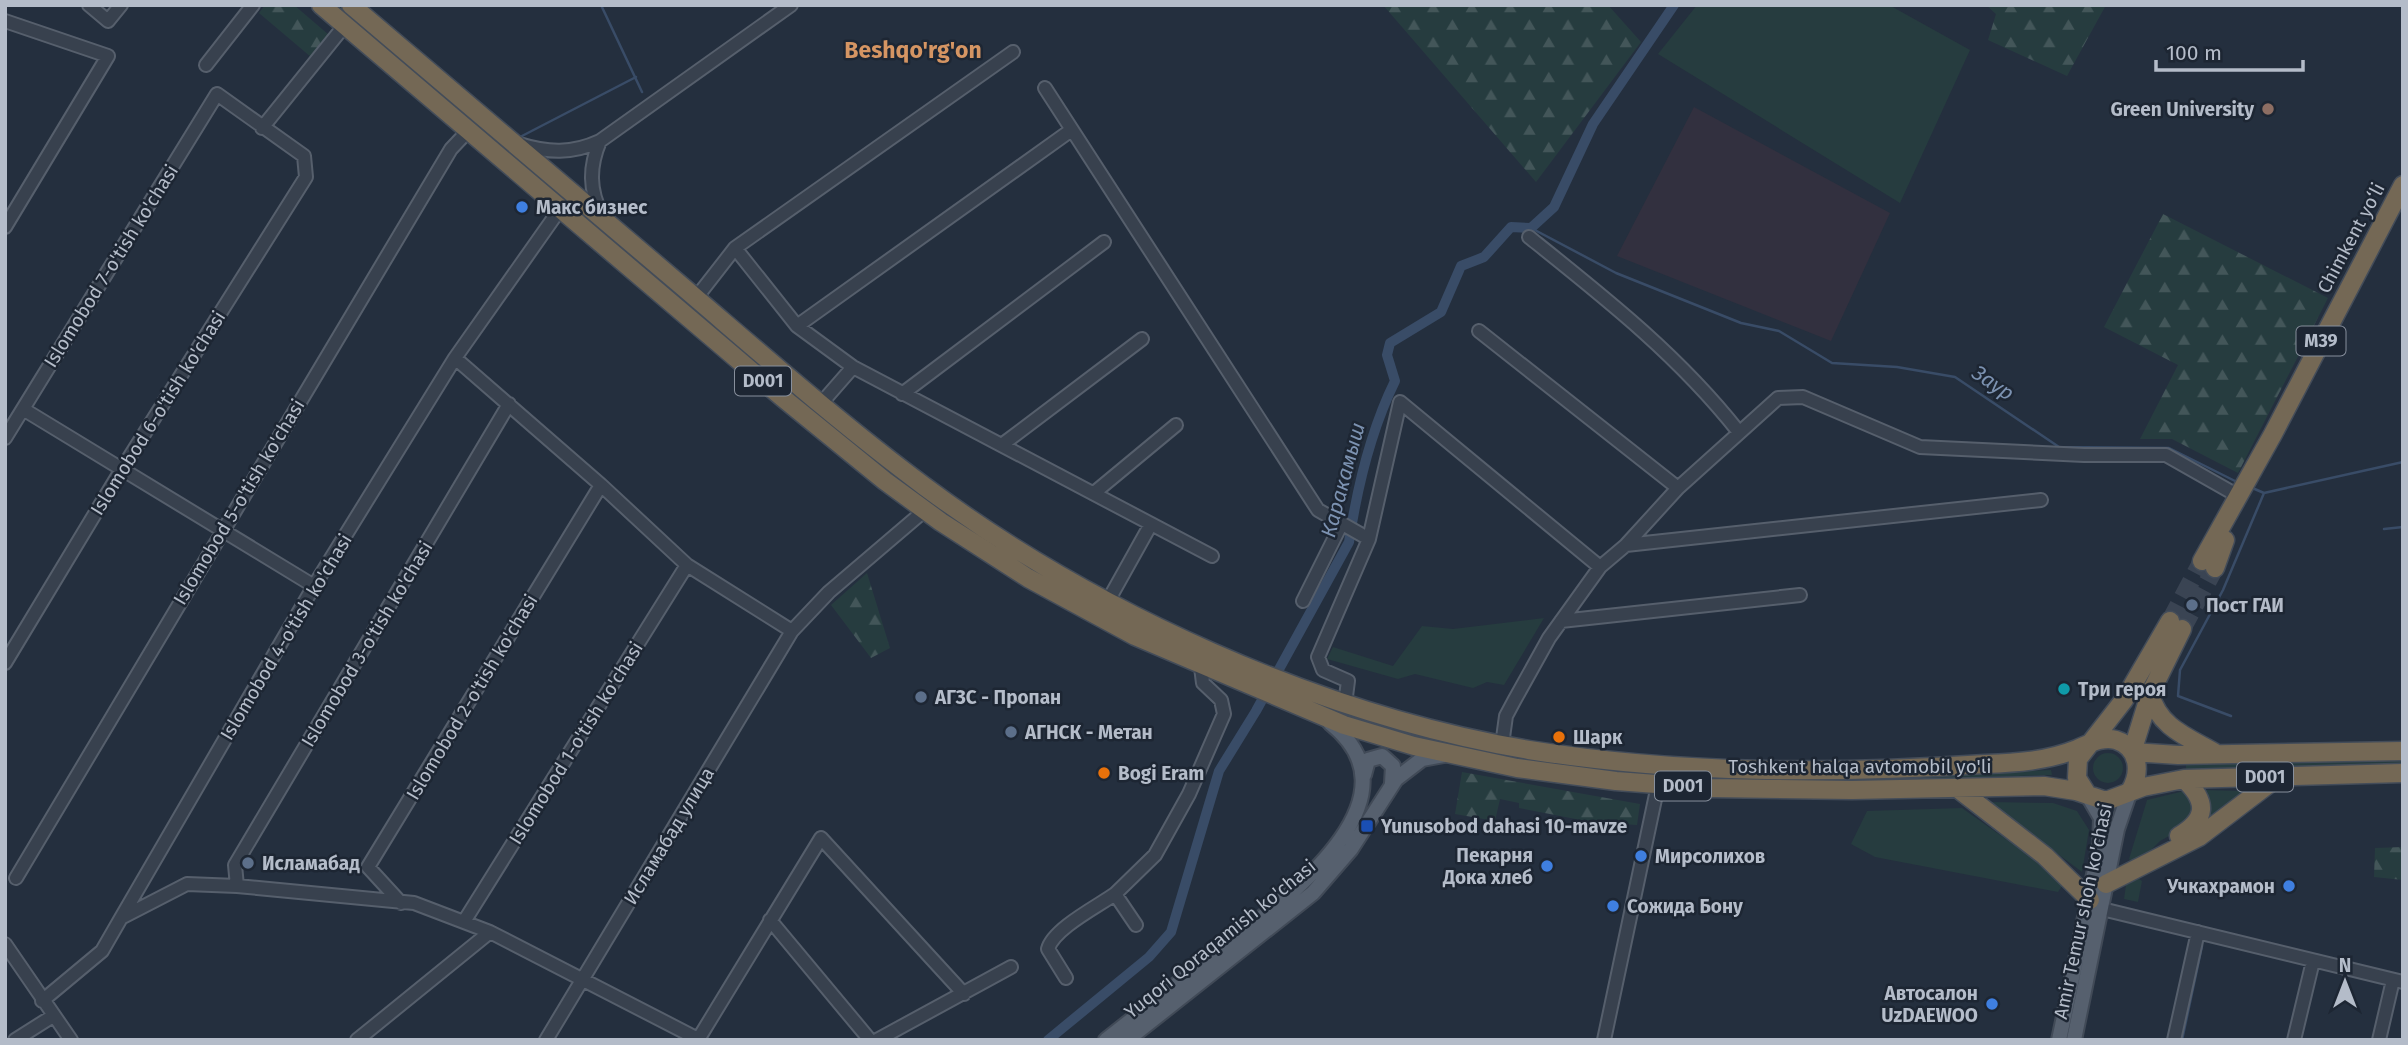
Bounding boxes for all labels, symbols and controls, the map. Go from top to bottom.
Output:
scale bar [2156,28,2303,72]
district label: Beshqo'rg'on [844,36,982,64]
text: 100 m [2166,40,2222,66]
place label: Green University [2110,98,2254,121]
marker: Green University [2260,101,2276,117]
street label: Islomobod 7-o'tish ko'chasi [39,160,183,372]
street label: Chimkent yo‘li [2312,179,2390,297]
place label: Макс бизнес [536,196,647,219]
marker: Макс бизнес [514,199,530,215]
street label: Islomobod 6-o'tish ko'chasi [86,307,230,519]
road number: M39 [2296,326,2346,356]
water label: Заур [1966,359,2019,406]
road number: D001 [735,366,791,396]
street label: Islomobod 5-o'tish ko'chasi [168,395,310,609]
water label: Каракамыш [1315,420,1371,540]
street label: Islomobod 4-o'tish ko'chasi [215,530,357,744]
street label: Islomobod 3-o'tish ko'chasi [296,537,438,751]
street label: Islomobod 2-o'tish ko'chasi [401,590,543,804]
place label: Пост ГАИ [2206,594,2284,617]
marker: Пост ГАИ [2184,597,2200,613]
street label: Islomobod 1-o'tish ko'chasi [504,637,648,849]
place label: Три героя [2078,678,2166,701]
marker: Три героя [2056,681,2072,697]
place label: АГЗС - Пропан [934,686,1061,709]
marker: АГЗС - Пропан [913,689,929,705]
place label: АГНСК - Метан [1024,721,1153,744]
marker: АГНСК - Метан [1003,724,1019,740]
place label: Шарк [1573,726,1623,749]
marker: Шарк [1551,729,1567,745]
street label: Toshkent halqa avtomobil yo'li [1728,755,1992,778]
place label: Bogi Eram [1118,762,1204,785]
road number: D001 [2237,762,2293,792]
street label: Исламабад улица [619,763,719,909]
marker: Bogi Eram [1096,765,1112,781]
road number: D001 [1655,772,1711,800]
street label: Amir Temur shoh ko'chasi [2049,801,2117,1021]
place label: Yunusobod dahasi 10-mavze [1380,815,1627,838]
marker: Yunusobod dahasi 10-mavze [1359,818,1375,834]
place label: Пекарня Дока хлеб [1442,844,1533,889]
place label: Мирсолихов [1655,845,1765,868]
marker: Мирсолихов [1633,848,1649,864]
place label: Исламабад [262,852,360,875]
marker: Исламабад [240,855,256,871]
street label: Yuqori Qoraqamish ko'chasi [1120,855,1320,1023]
marker: Пекарня Дока хлеб [1539,858,1555,874]
place label: Учкахрамон [2166,875,2275,898]
marker: Учкахрамон [2281,878,2297,894]
place label: Сожида Бону [1627,895,1743,918]
marker: Сожида Бону [1605,898,1621,914]
north arrow [2310,947,2380,1017]
text: N [2339,954,2351,977]
place label: Автосалон UzDAEWOO [1881,982,1978,1027]
marker: Автосалон UzDAEWOO [1984,996,2000,1012]

